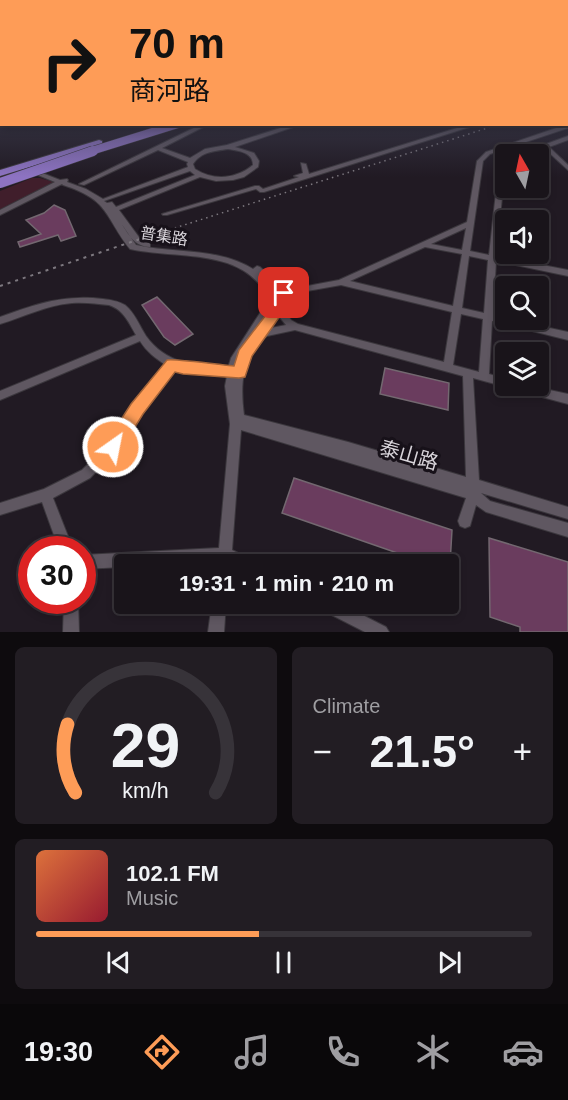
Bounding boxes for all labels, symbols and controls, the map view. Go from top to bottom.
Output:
text: 70 m [129,20,225,67]
icon: right [30,24,108,102]
text: 商河路 [129,76,210,106]
north arrow [495,144,549,198]
map controls [495,144,549,396]
button: sound [495,210,549,264]
street label: 普集路 [139,224,189,248]
pin [258,267,309,318]
icon: arrive [267,276,300,309]
button: search [495,276,549,330]
button: layers [495,342,549,396]
position arrow [81,415,145,479]
street label: 泰山路 [377,436,441,474]
speed limit sign: 30 [18,536,96,614]
text: 19:31 · 1 min · 210 m [179,571,394,596]
text: Climate [313,695,380,717]
text: 29 [111,711,180,780]
text: 21.5° [369,726,475,777]
text: − [313,733,332,770]
text: + [513,733,532,770]
text: km/h [123,779,169,803]
text: 102.1 FM [126,861,219,886]
text: Music [126,887,178,909]
icon: previous [102,946,135,979]
icon: pause [267,946,300,979]
icon: next [433,946,466,979]
icon: directions [141,1031,183,1073]
icon: music [231,1031,273,1073]
icon: phone [322,1031,364,1073]
icon: climate [412,1031,454,1073]
icon: car [502,1031,544,1073]
text: 19:30 [24,1037,93,1067]

